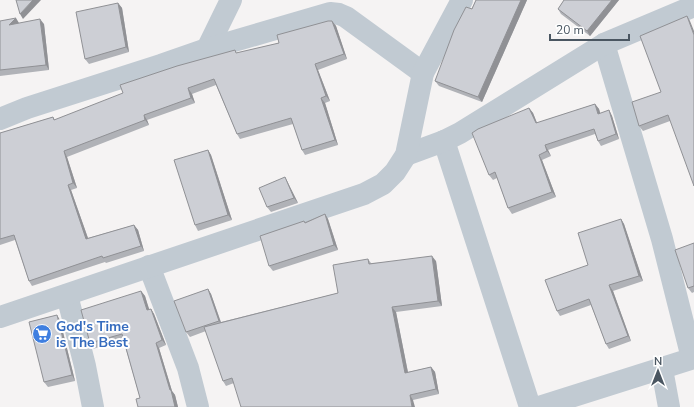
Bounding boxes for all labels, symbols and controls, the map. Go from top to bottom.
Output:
scale bar [550,16,629,42]
text: 20 m [556,22,584,38]
place label: God's Time is The Best [56,317,129,352]
supermarket icon: God's Time is The Best [31,323,53,345]
north arrow [638,351,678,391]
text: N [654,354,662,369]

